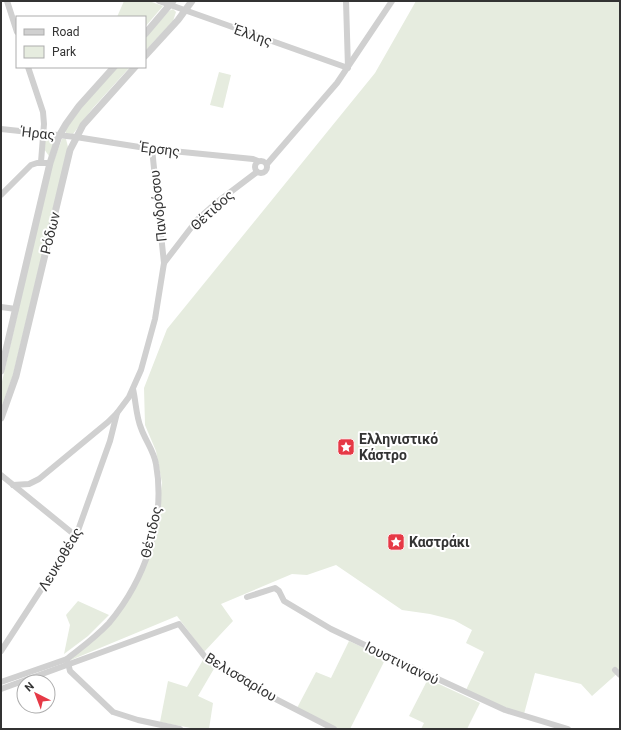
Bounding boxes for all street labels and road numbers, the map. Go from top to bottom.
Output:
street label: Έλλης [231,21,274,49]
street label: Ήρας [19,123,56,143]
street label: Έρσης [138,139,181,159]
street label: Πανδρόσου [146,169,170,243]
street label: Θέτιδος [187,187,237,233]
street label: Ρόδων [37,210,63,256]
street label: Θέτιδος [137,505,165,559]
street label: Λευκοθέας [35,524,85,594]
street label: Ιουστινιανού [362,638,442,688]
street label: Βελισσαρίου [202,649,280,705]

